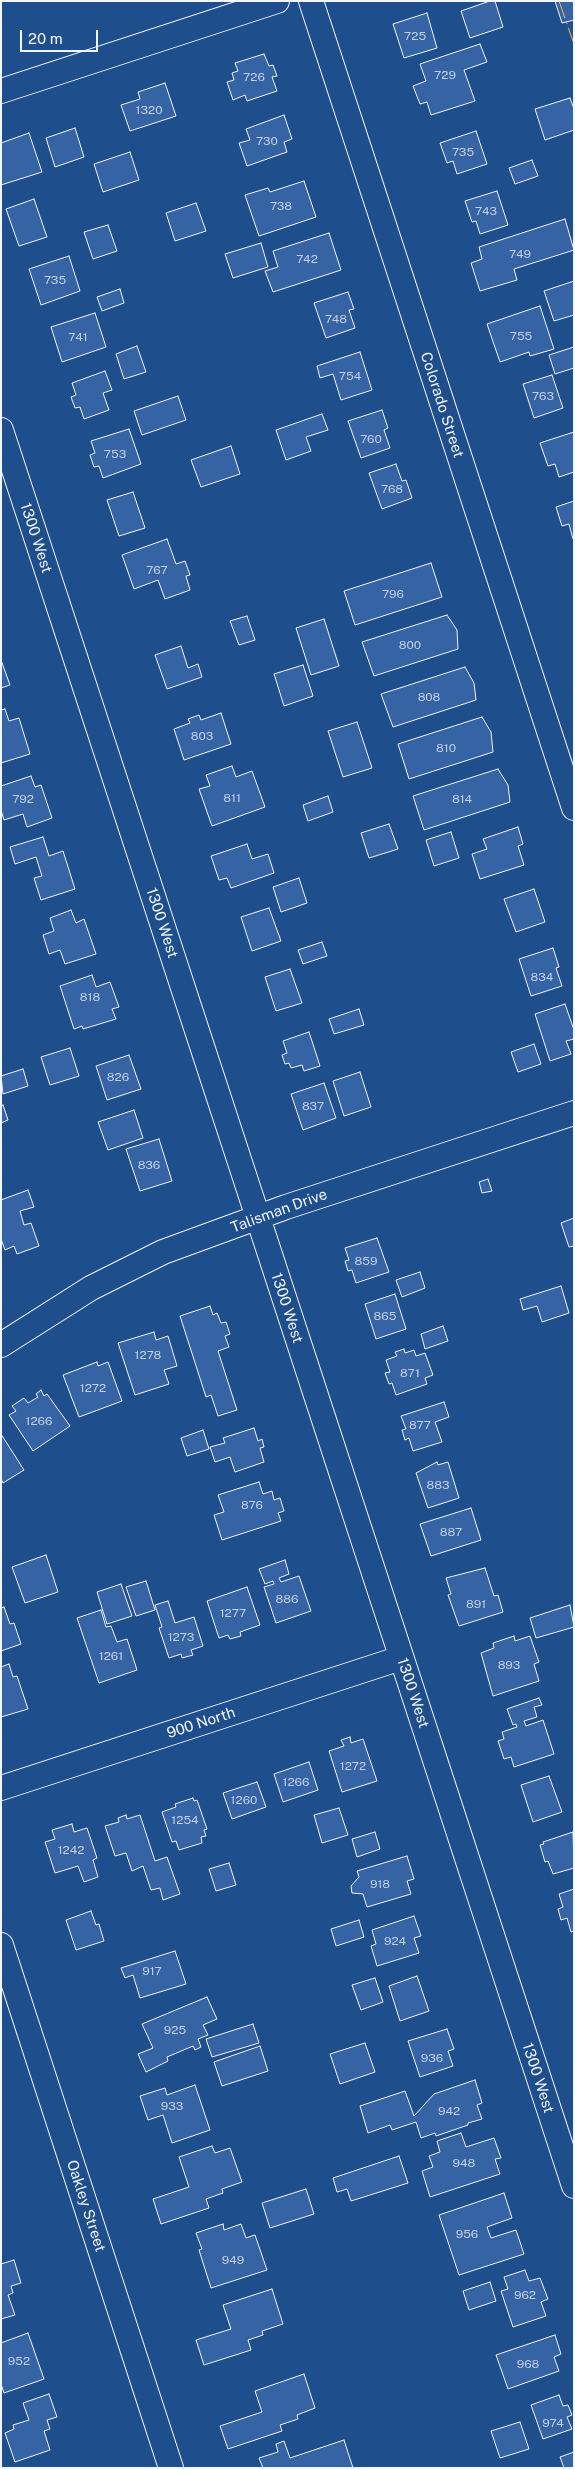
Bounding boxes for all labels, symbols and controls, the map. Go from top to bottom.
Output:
scale bar [22,20,100,52]
house number: 725 [404,29,426,43]
text: 20 m [28,30,63,47]
house number: 729 [434,68,456,82]
house number: 726 [243,70,265,84]
house number: 1320 [136,103,162,117]
house number: 730 [256,134,278,148]
house number: 735 [452,145,474,159]
house number: 738 [270,199,292,213]
house number: 743 [475,204,497,218]
house number: 749 [509,247,531,261]
house number: 742 [296,252,318,266]
house number: 735 [44,273,66,287]
house number: 748 [325,312,347,326]
house number: 755 [510,329,532,343]
house number: 741 [68,330,88,344]
street label: Colorado Street [416,350,468,460]
house number: 754 [339,369,361,383]
house number: 763 [532,389,554,403]
house number: 760 [360,432,382,446]
house number: 753 [104,447,126,461]
house number: 768 [381,482,403,496]
street label: 1300 West [16,501,56,575]
house number: 767 [146,563,168,577]
house number: 796 [382,587,404,601]
house number: 800 [399,638,421,652]
house number: 808 [418,690,440,704]
house number: 803 [191,729,213,743]
house number: 810 [436,741,456,755]
house number: 811 [223,791,241,805]
house number: 792 [12,792,34,806]
house number: 814 [452,792,472,806]
street label: 1300 West [142,886,182,960]
house number: 834 [531,970,553,984]
house number: 818 [80,990,100,1004]
house number: 826 [107,1070,129,1084]
house number: 837 [302,1099,324,1113]
house number: 836 [138,1158,160,1172]
street label: Talisman Drive [228,1185,330,1237]
house number: 859 [355,1254,377,1268]
street label: 1300 West [267,1271,307,1345]
house number: 865 [374,1309,396,1323]
house number: 1278 [135,1348,161,1362]
house number: 871 [400,1366,420,1380]
house number: 1272 [80,1381,106,1395]
house number: 1266 [26,1414,52,1428]
house number: 877 [409,1418,431,1432]
house number: 883 [427,1478,449,1492]
house number: 876 [241,1498,263,1512]
house number: 887 [440,1525,462,1539]
house number: 886 [276,1592,298,1606]
house number: 891 [466,1597,486,1611]
house number: 1277 [220,1606,246,1620]
house number: 1273 [168,1630,194,1644]
house number: 1261 [99,1649,123,1663]
street label: 1300 West [393,1656,433,1730]
house number: 893 [498,1658,520,1672]
street label: 900 North [164,1703,238,1743]
house number: 1272 [340,1759,366,1773]
house number: 1266 [283,1775,309,1789]
house number: 1260 [231,1793,257,1807]
house number: 1254 [171,1813,199,1827]
house number: 1242 [58,1843,84,1857]
house number: 918 [370,1877,390,1891]
house number: 924 [384,1934,406,1948]
house number: 917 [142,1964,162,1978]
house number: 925 [164,2023,186,2037]
street label: 1300 West [518,2041,558,2115]
house number: 936 [421,2051,443,2065]
house number: 933 [161,2099,183,2113]
house number: 942 [438,2104,460,2118]
house number: 948 [453,2156,475,2170]
street label: Oakley Street [63,2158,109,2254]
house number: 956 [456,2227,478,2241]
house number: 949 [222,2253,244,2267]
house number: 962 [514,2288,536,2302]
house number: 952 [8,2354,30,2368]
house number: 968 [517,2357,539,2371]
house number: 974 [542,2416,564,2430]

